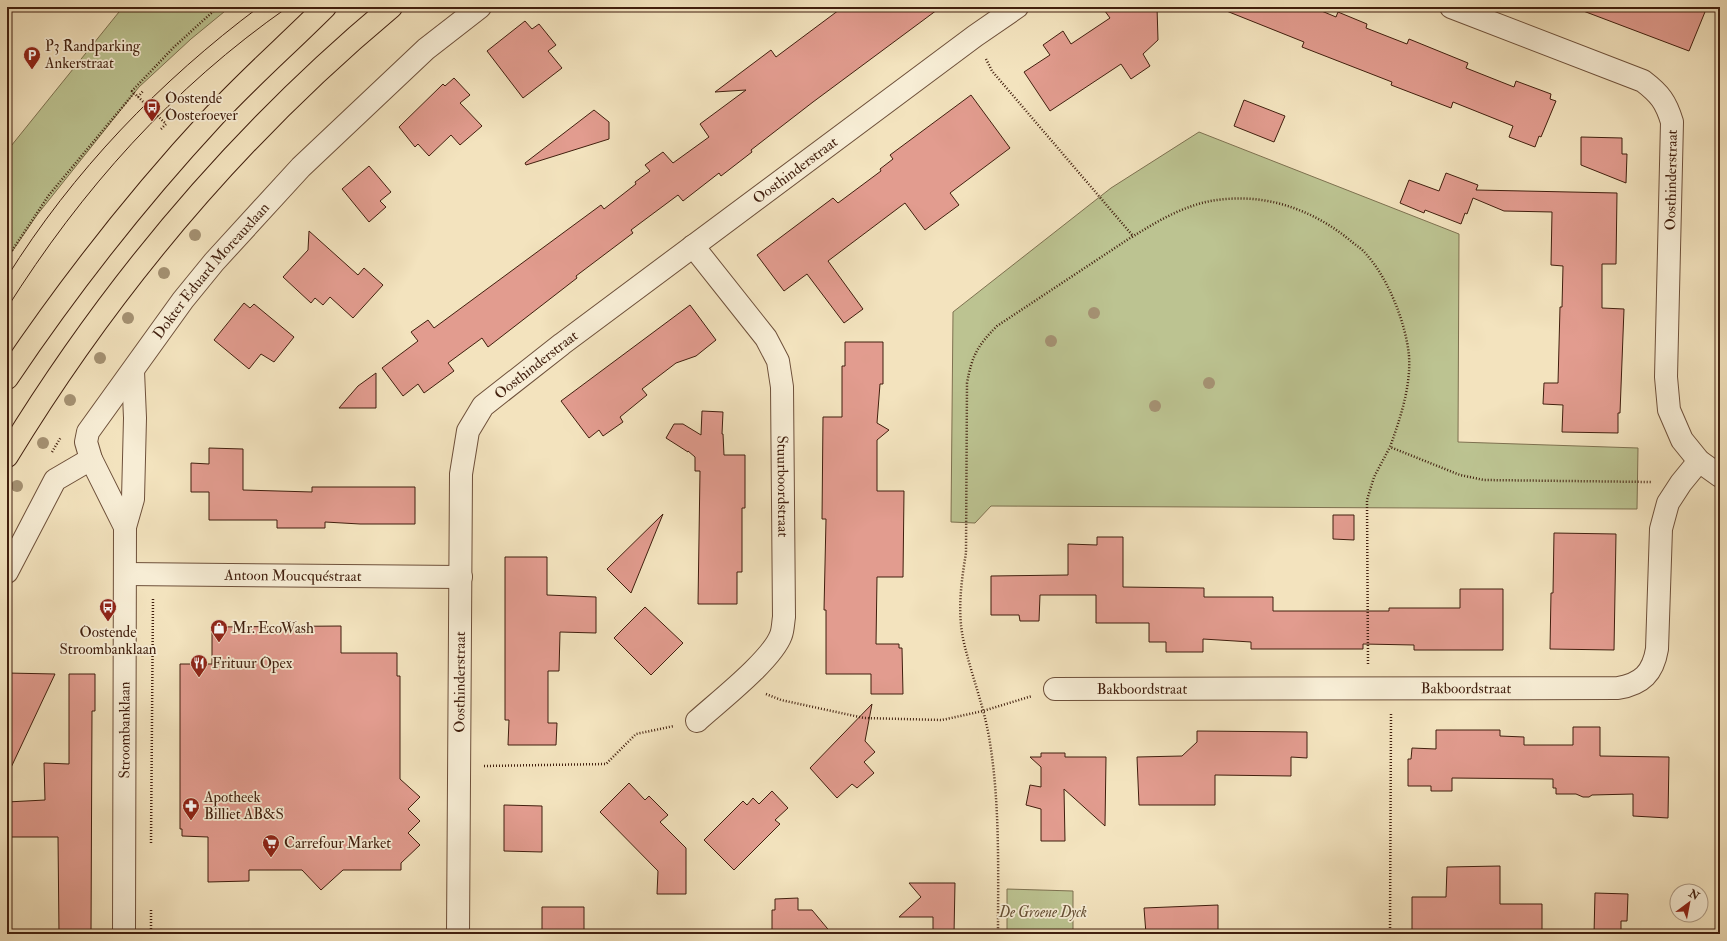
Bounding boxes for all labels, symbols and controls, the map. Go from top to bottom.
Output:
place label: P3 Randparking Ankerstraat [44,37,141,73]
parking icon: P3 Randparking Ankerstraat [22,45,42,70]
place label: Oostende Oosteroever [165,89,238,125]
bus stop icon: Oostende Oosteroever [142,97,162,122]
street label: Oosthinderstraat [1661,129,1682,231]
street label: Oosthinderstraat [749,133,842,208]
street label: Dokter Eduard Moreauxlaan [149,199,274,343]
street label: Oosthinderstraat [491,326,582,404]
street label: Stuurboordstraat [772,435,792,537]
street label: Antoon Moucquéstraat [223,566,362,586]
bus stop icon: Oostende Stroombanklaan [98,597,118,622]
shop icon: Mr. EcoWash [209,618,229,643]
place label: Mr. EcoWash [232,619,314,638]
place label: Oostende Stroombanklaan [59,623,157,659]
street label: Oosthinderstraat [450,631,470,733]
restaurant icon: Frituur Opex [189,653,209,678]
place label: Frituur Opex [212,654,293,674]
street label: Bakboordstraat [1421,679,1511,698]
street label: Bakboordstraat [1097,680,1187,699]
street label: Stroombanklaan [115,681,135,779]
place label: Apotheek Billiet AB&S [203,788,284,824]
pharmacy icon: Apotheek Billiet AB&S [181,796,201,821]
supermarket icon: Carrefour Market [261,833,281,858]
place label: Carrefour Market [284,834,391,853]
north arrow [1669,883,1709,923]
text: N [1686,886,1703,904]
park label: De Groene Dyck [998,903,1087,922]

